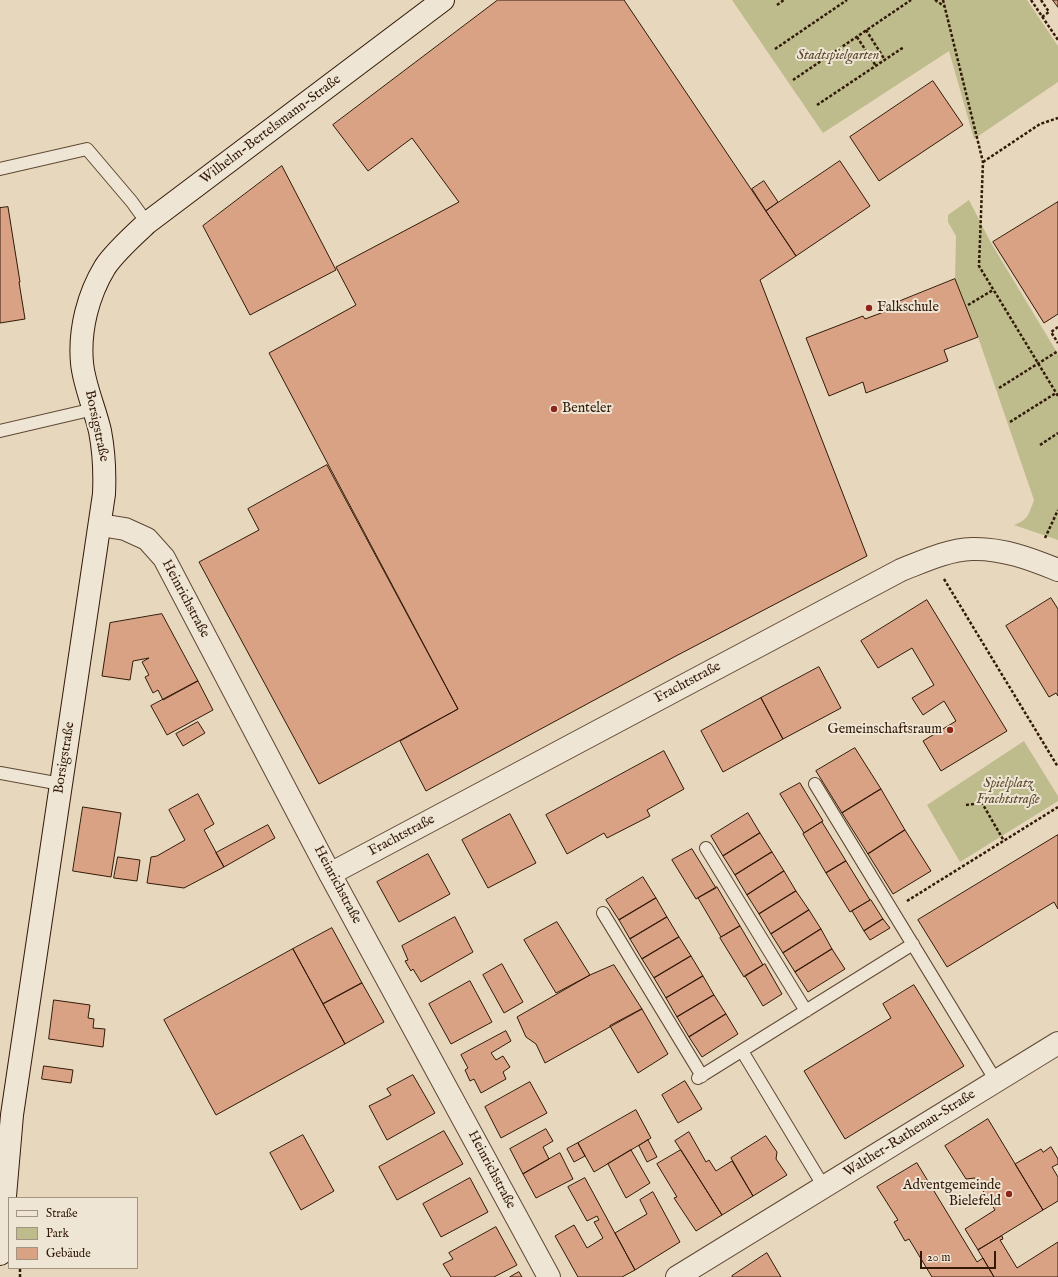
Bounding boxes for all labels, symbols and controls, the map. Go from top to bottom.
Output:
park label: Stadtspielgarten [797,48,879,64]
street label: Wilhelm-Bertelsmann-Straße [197,72,345,188]
place label: Falkschule [877,300,939,316]
marker: Falkschule [864,303,874,313]
street label: Borsigstraße [80,389,112,463]
place label: Benteler [562,401,612,417]
marker: Benteler [549,404,559,414]
street label: Heinrichstraße [157,557,213,641]
street label: Frachtstraße [652,659,724,707]
street label: Borsigstraße [51,721,79,795]
place label: Gemeinschaftsraum [828,722,942,738]
marker: Gemeinschaftsraum [945,725,955,735]
park label: Spielplatz Frachtstraße [976,776,1040,808]
street label: Frachtstraße [366,812,438,860]
street label: Heinrichstraße [309,843,365,927]
street label: Walther-Rathenau-Straße [841,1087,979,1181]
street label: Heinrichstraße [463,1128,519,1212]
place label: Adventgemeinde Bielefeld [903,1178,1001,1210]
marker: Adventgemeinde Bielefeld [1004,1189,1014,1199]
legend [8,1197,138,1269]
text: Straße [46,1206,78,1221]
text: Park [46,1226,69,1241]
scale bar [922,1243,998,1269]
text: Gebäude [46,1246,91,1261]
text: 20 m [927,1250,950,1265]

